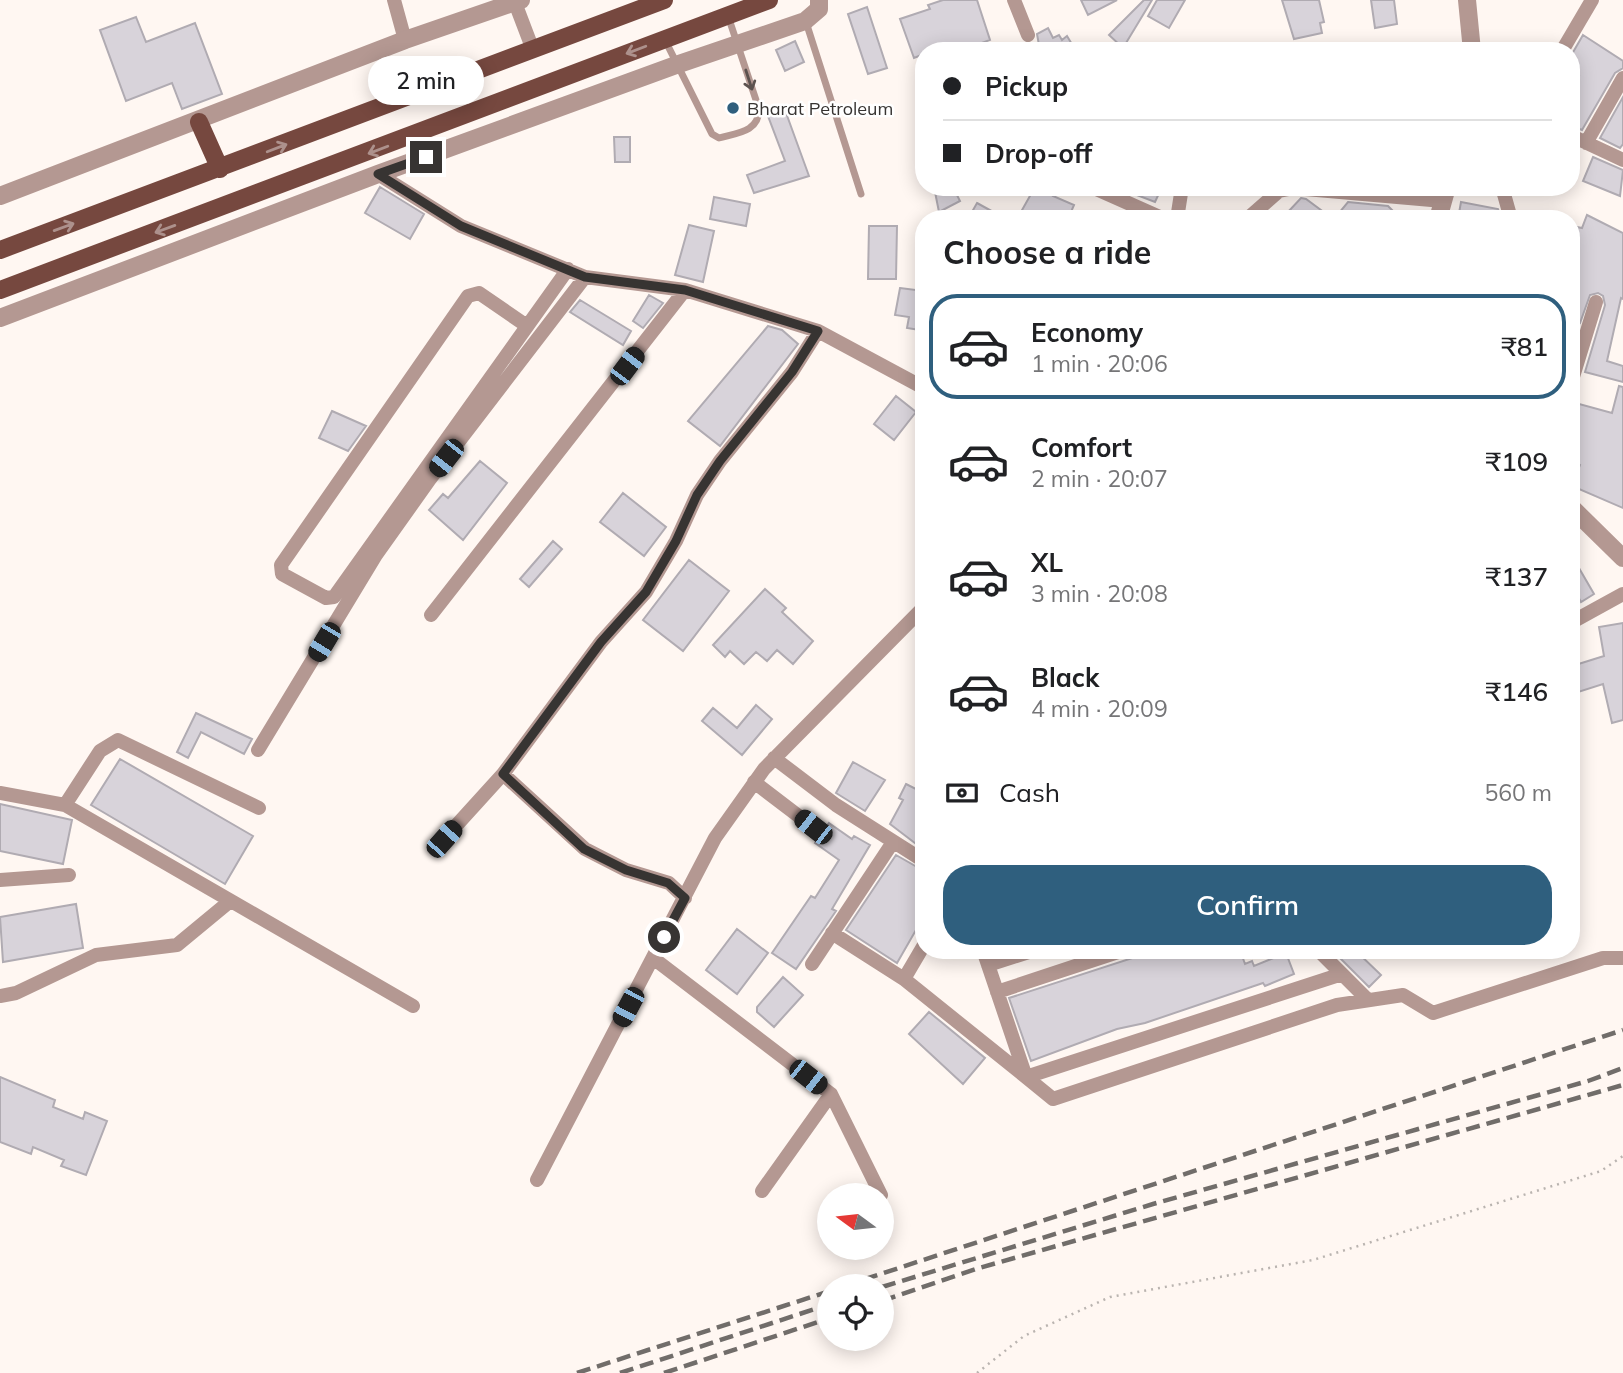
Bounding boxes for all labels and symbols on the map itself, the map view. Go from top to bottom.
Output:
one-way arrow [626,44,648,57]
callout: 2 min [368,55,484,104]
one-way arrow [744,69,757,91]
place label: Bharat Petroleum [747,97,893,120]
marker: Bharat Petroleum [725,100,741,116]
one-way arrow [266,140,288,153]
route end [410,141,442,173]
one-way arrow [368,144,390,157]
one-way arrow [53,219,75,232]
one-way arrow [155,224,177,237]
car [606,343,649,389]
car [425,435,468,481]
car [305,619,344,665]
car [790,806,837,848]
car [423,816,466,862]
route start [648,921,680,953]
car [609,984,648,1030]
car [785,1056,832,1098]
north arrow [817,1183,894,1260]

